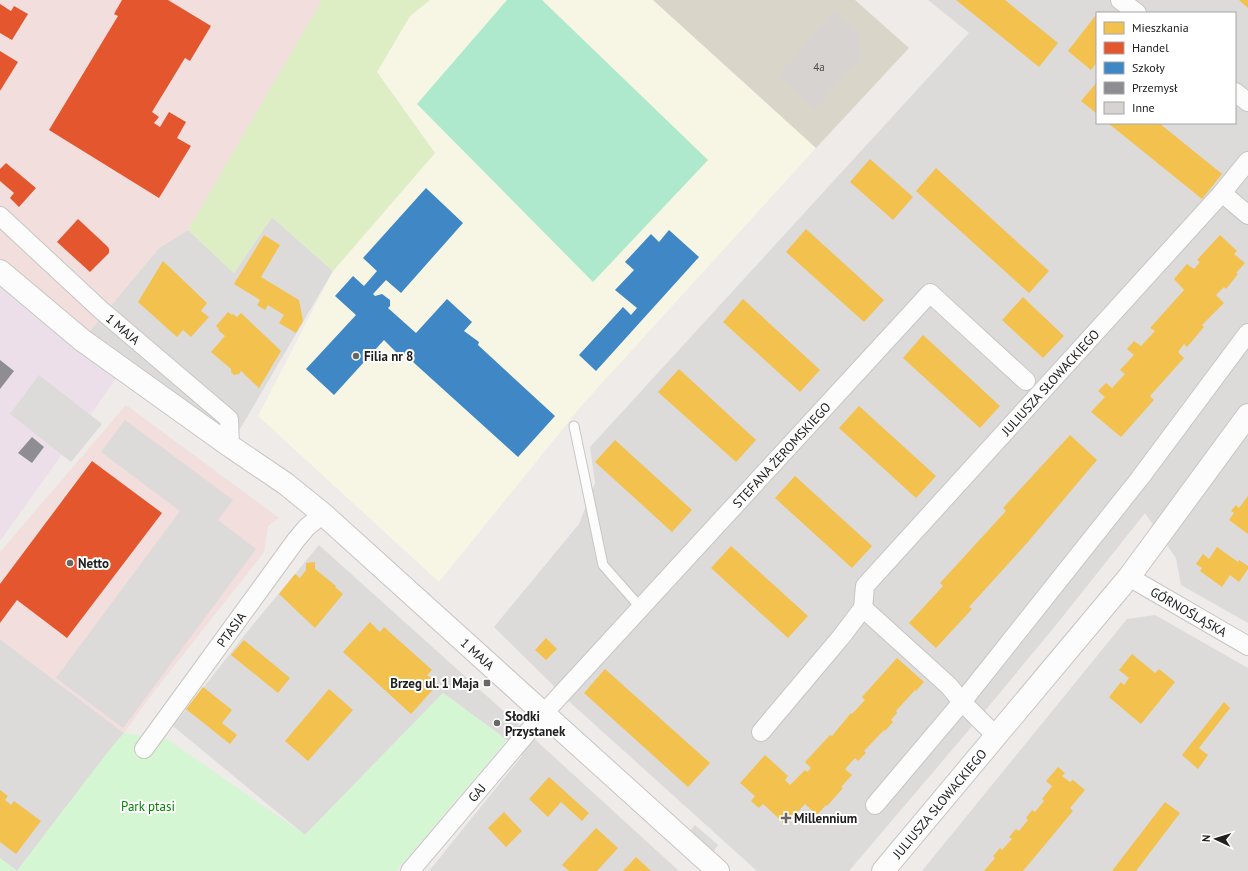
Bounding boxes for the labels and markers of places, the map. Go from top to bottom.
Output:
place label: Filia nr 8 [364,348,413,365]
marker: Filia nr 8 [351,351,361,361]
place label: Netto [78,555,109,572]
marker: Netto [65,558,75,568]
place label: Brzeg ul. 1 Maja [390,675,479,692]
marker: Brzeg ul. 1 Maja [482,678,492,688]
place label: Słodki Przystanek [505,708,566,740]
marker: Słodki Przystanek [492,718,502,728]
place label: Millennium [794,810,857,827]
marker: Millennium [781,813,791,823]

